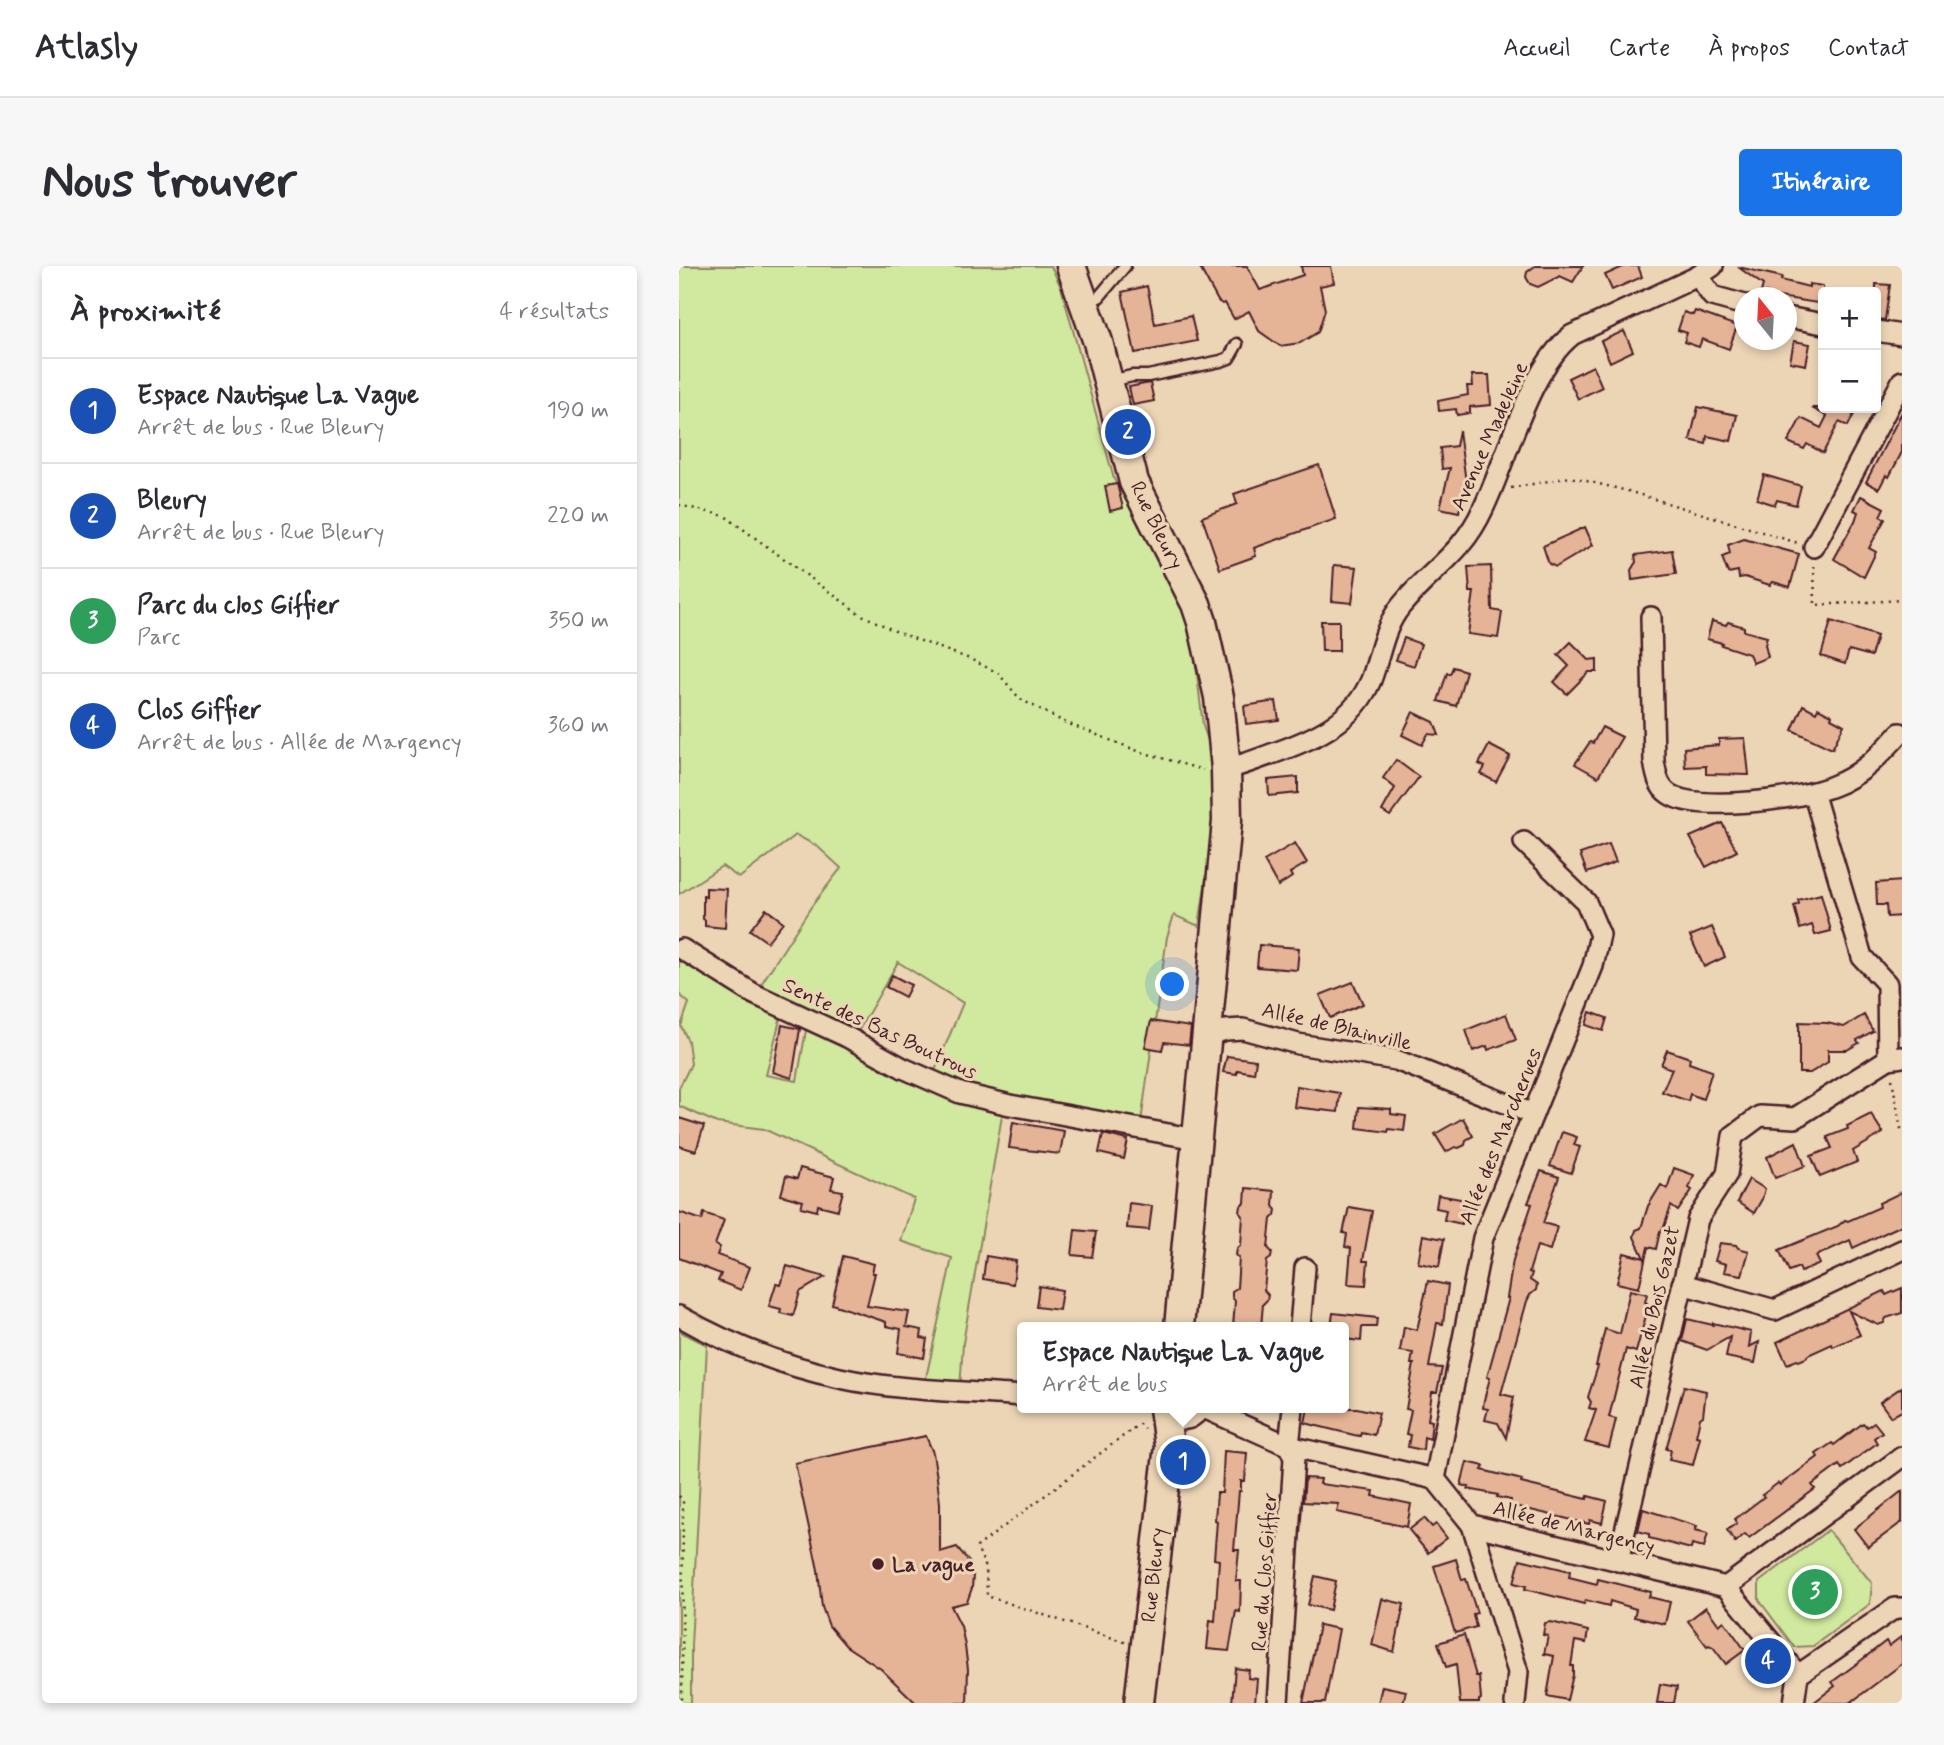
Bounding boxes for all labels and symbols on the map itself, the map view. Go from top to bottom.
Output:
north arrow [1734,287,1797,350]
street label: Avenue Madeleine [1445,358,1535,515]
pin: 2 [1105,406,1151,458]
street label: Rue Bleury [1123,477,1190,574]
your location [1155,967,1189,1001]
street label: Sente des Bas Boutrous [778,972,981,1086]
street label: Allée de Blainville [1259,996,1415,1058]
street label: Allée des Marcherues [1453,1044,1549,1229]
street label: Allée du Bois Gazet [1623,1223,1687,1391]
pin: 1 [1160,1436,1206,1488]
street label: Rue du Clos Giffier [1245,1491,1285,1653]
street label: Allée de Margency [1490,1494,1658,1562]
street label: Rue Bleury [1135,1526,1173,1624]
place label: La vague [892,1551,975,1581]
marker: La vague [870,1556,886,1572]
pin: 3 [1792,1566,1838,1618]
pin: 4 [1745,1635,1791,1687]

